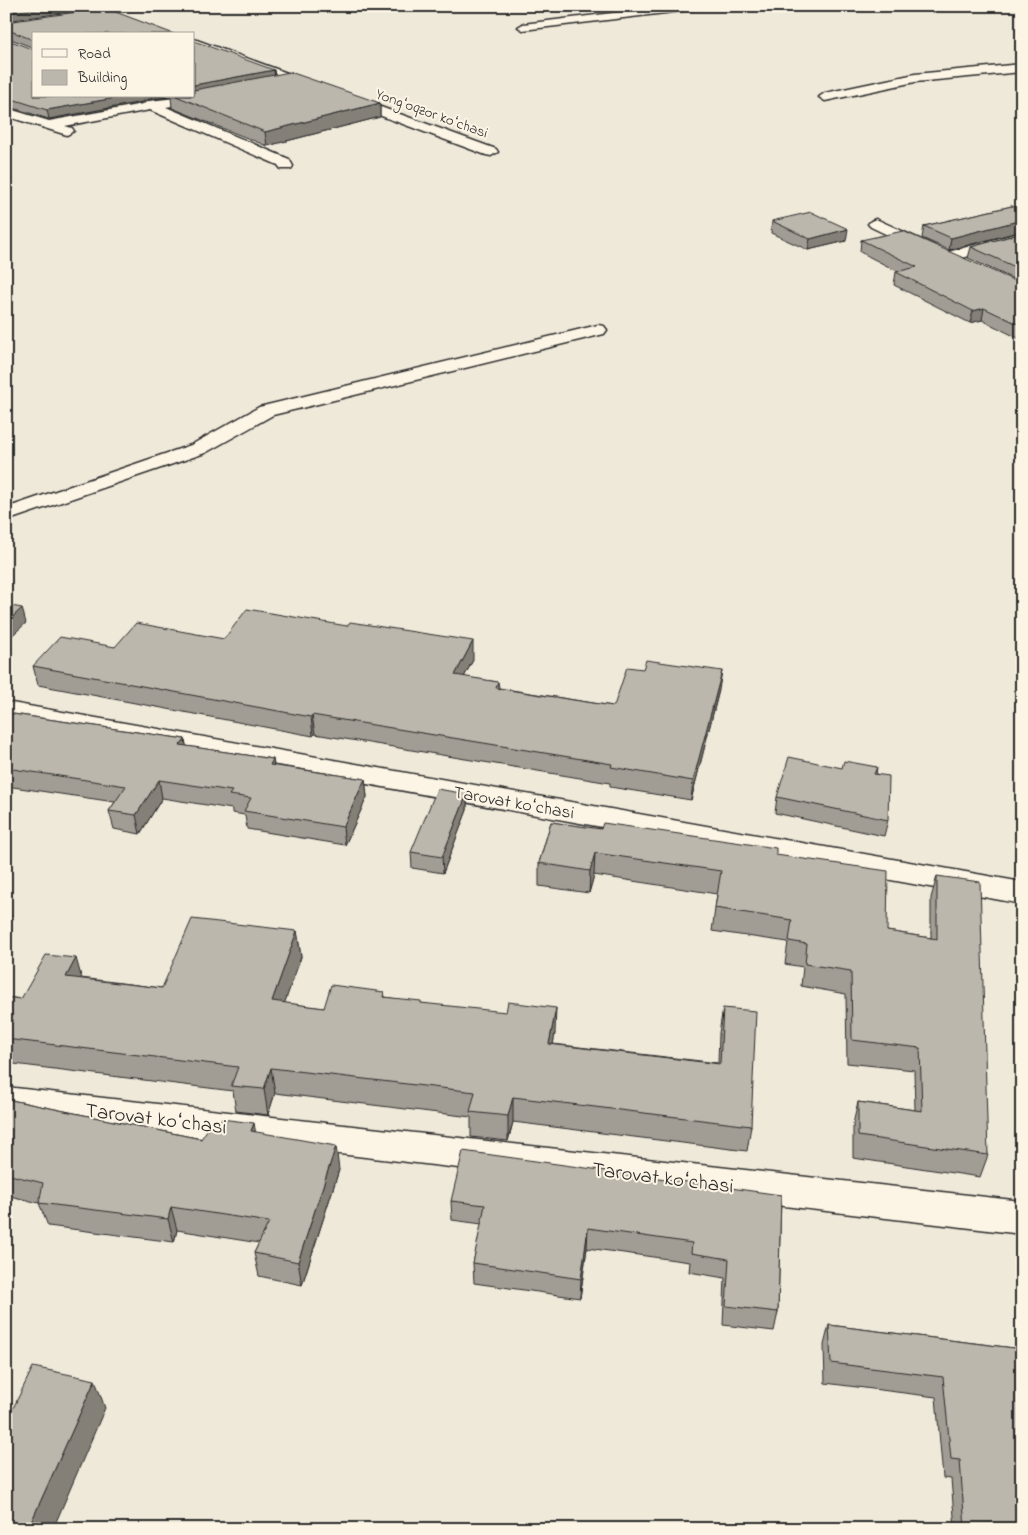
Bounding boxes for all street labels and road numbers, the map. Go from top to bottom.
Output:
street label: Yongʻoqzor koʻchasi [372,83,491,145]
street label: Tarovat koʻchasi [451,781,576,827]
street label: Tarovat koʻchasi [83,1096,228,1144]
street label: Tarovat koʻchasi [590,1155,735,1203]

